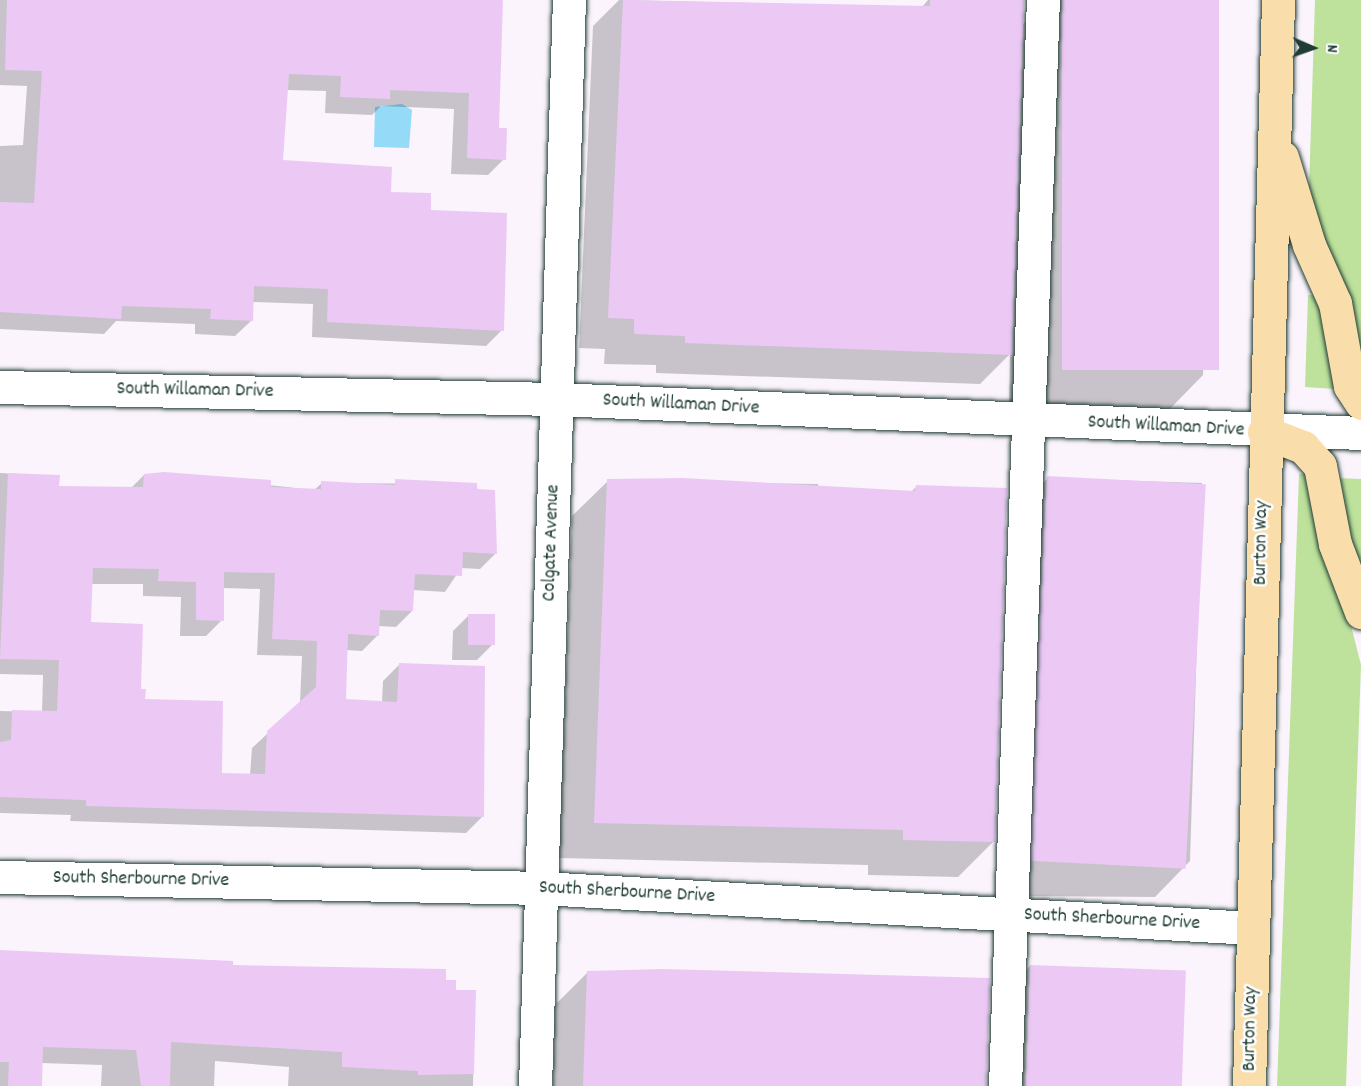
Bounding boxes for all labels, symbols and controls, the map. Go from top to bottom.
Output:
north arrow [1283,18,1343,78]
text: N [1320,44,1343,53]
street label: South Willaman Drive [116,378,274,404]
street label: South Willaman Drive [602,389,760,421]
street label: South Willaman Drive [1087,411,1245,443]
street label: Colgate Avenue [538,484,566,602]
street label: Burton Way [1249,501,1275,585]
street label: South Sherbourne Drive [53,866,229,894]
street label: South Sherbourne Drive [538,876,716,910]
street label: South Sherbourne Drive [1023,903,1201,937]
street label: Burton Way [1238,987,1264,1071]

